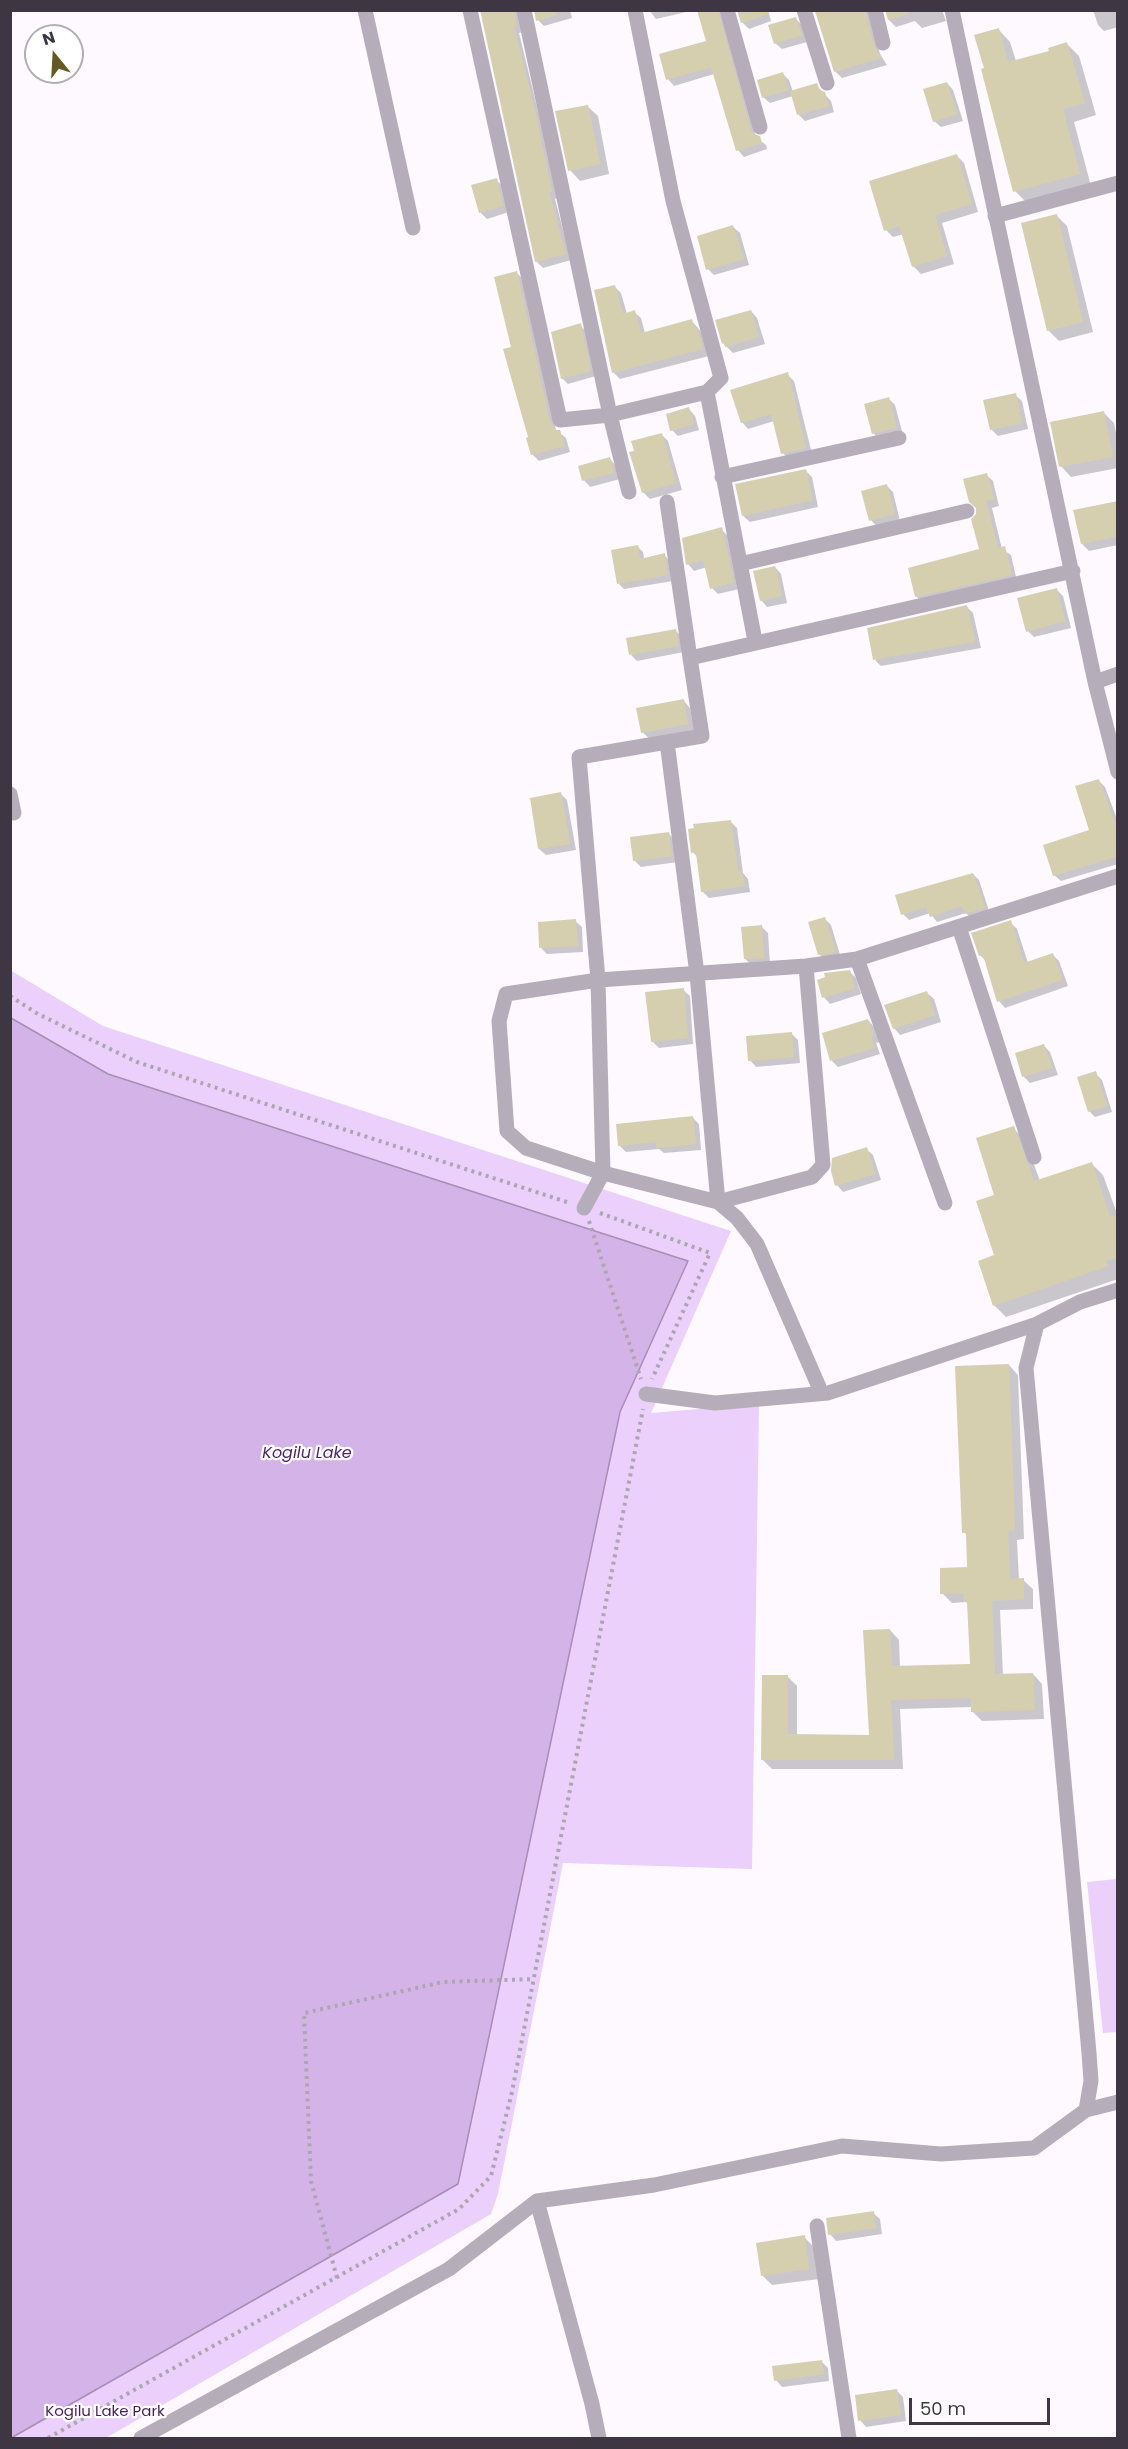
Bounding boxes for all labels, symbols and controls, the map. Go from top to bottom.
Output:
north arrow [24,24,84,84]
text: N [40,26,58,51]
water label: Kogilu Lake [262,1444,352,1464]
scale bar [912,2386,1053,2424]
text: 50 m [920,2396,966,2421]
park label: Kogilu Lake Park [45,2403,165,2421]

